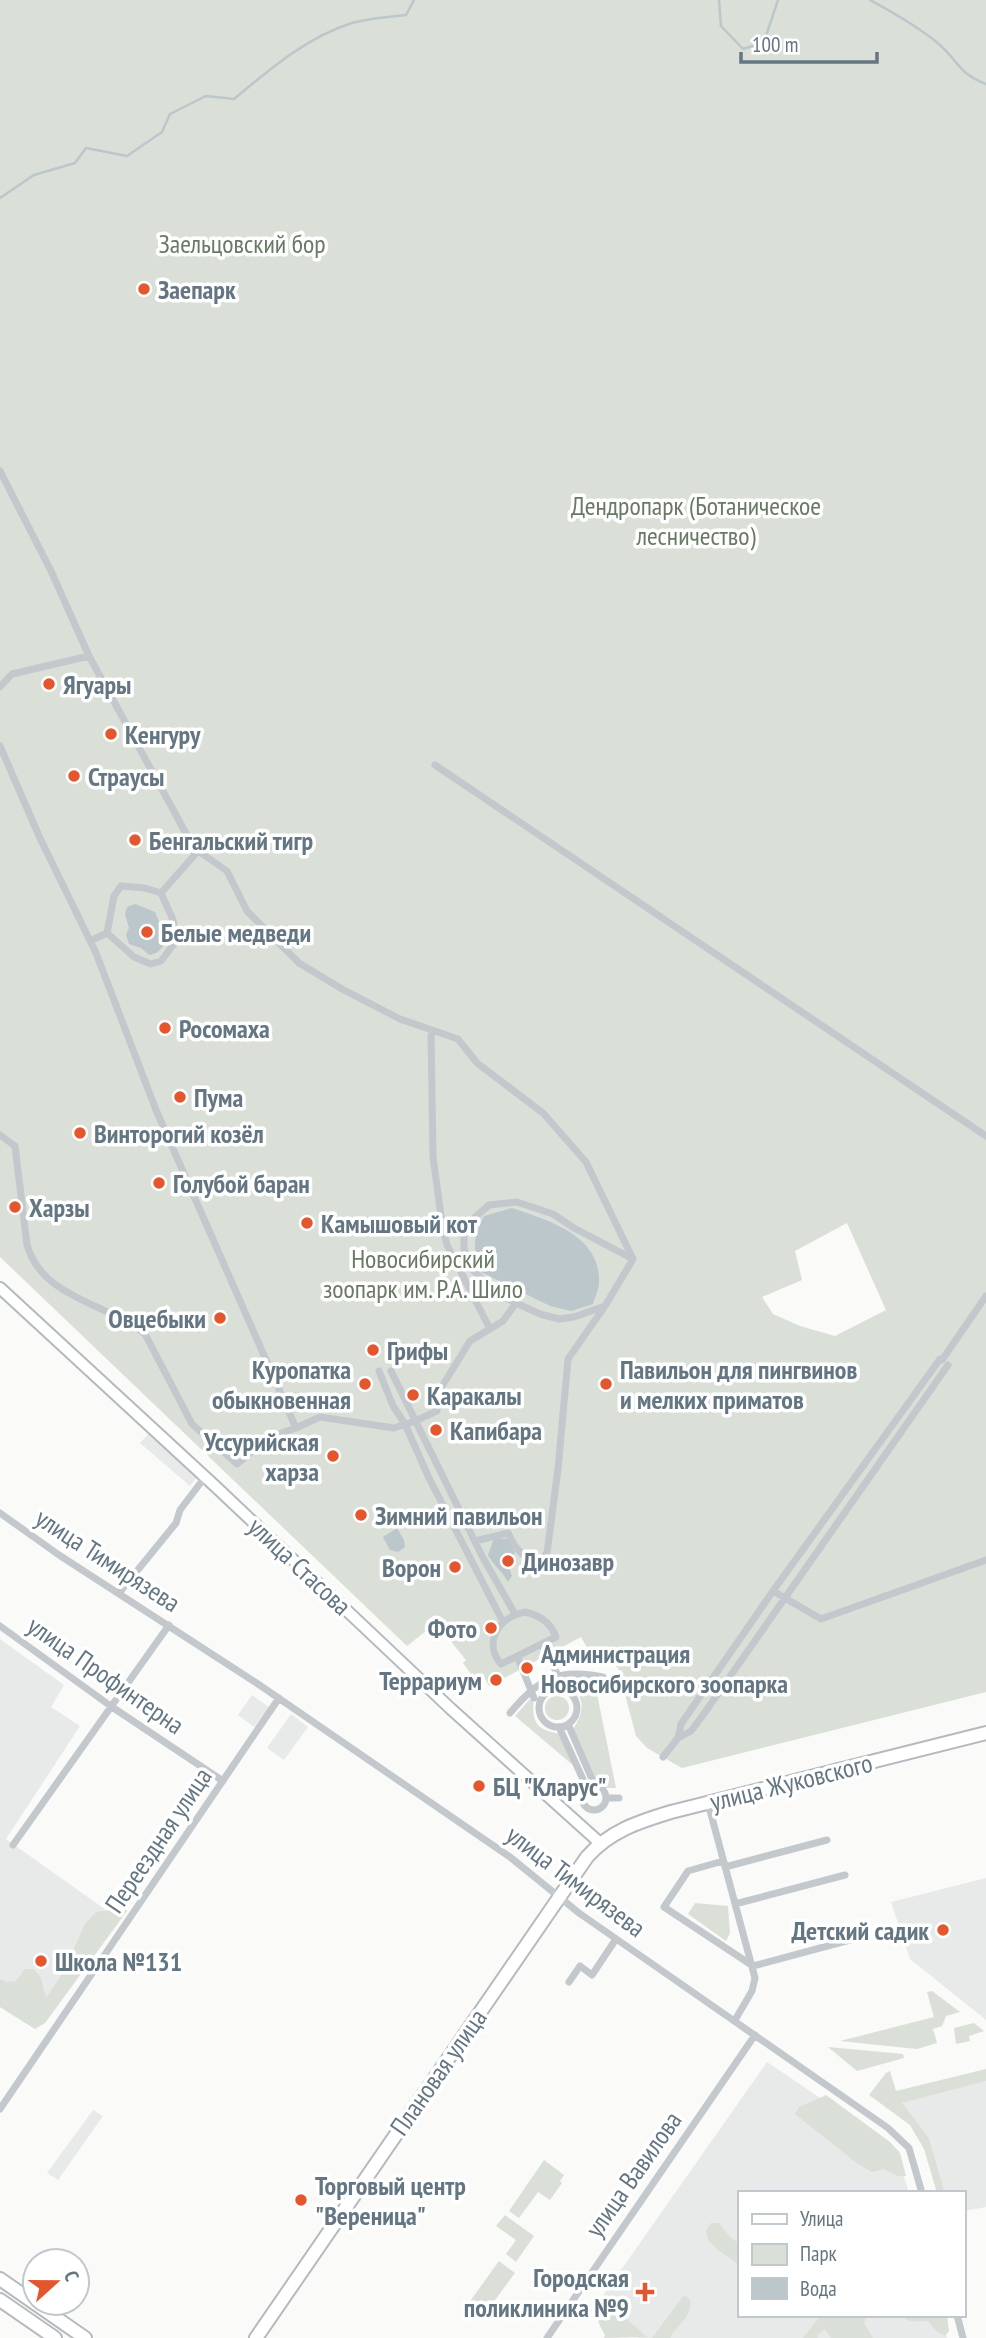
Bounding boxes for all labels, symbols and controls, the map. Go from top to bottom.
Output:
scale bar [741,21,878,65]
text: 100 m [752,31,798,58]
park label: Заельцовский бор [158,227,326,260]
place label: Заепарк [158,273,236,306]
marker: Заепарк [136,281,152,297]
park label: Дендропарк (Ботаническое лесничество) [571,489,821,552]
place label: Ягуары [63,668,131,701]
marker: Ягуары [41,676,57,692]
place label: Кенгуру [125,718,201,751]
marker: Кенгуру [103,726,119,742]
place label: Страусы [88,760,164,793]
marker: Страусы [66,768,82,784]
place label: Бенгальский тигр [149,824,313,857]
marker: Бенгальский тигр [127,832,143,848]
place label: Белые медведи [161,916,311,949]
marker: Белые медведи [139,924,155,940]
place label: Росомаха [179,1012,270,1045]
marker: Росомаха [157,1020,173,1036]
place label: Пума [194,1081,243,1114]
marker: Пума [172,1089,188,1105]
place label: Винторогий козёл [94,1117,264,1150]
marker: Винторогий козёл [72,1125,88,1141]
place label: Голубой баран [173,1167,310,1200]
marker: Голубой баран [151,1175,167,1191]
place label: Харзы [29,1191,90,1224]
marker: Харзы [7,1199,23,1215]
place label: Камышовый кот [321,1207,477,1240]
marker: Камышовый кот [299,1215,315,1231]
park label: Новосибирский зоопарк им. Р.А. Шило [323,1242,523,1305]
place label: Овцебыки [108,1302,206,1335]
marker: Овцебыки [212,1310,228,1326]
place label: Грифы [387,1334,448,1367]
marker: Грифы [365,1342,381,1358]
place label: Куропатка обыкновенная [212,1353,351,1416]
place label: Павильон для пингвинов и мелких приматов [620,1353,857,1416]
marker: Куропатка обыкновенная [357,1376,373,1392]
marker: Павильон для пингвинов и мелких приматов [598,1376,614,1392]
place label: Каракалы [427,1379,522,1412]
marker: Каракалы [405,1387,421,1403]
place label: Капибара [450,1414,542,1447]
marker: Капибара [428,1422,444,1438]
place label: Уссурийская харза [203,1425,319,1488]
marker: Уссурийская харза [325,1448,341,1464]
place label: Зимний павильон [375,1499,543,1532]
street label: улица Тимирязева [29,1501,187,1619]
marker: Зимний павильон [353,1507,369,1523]
street label: улица Стасова [242,1510,358,1622]
place label: Динозавр [522,1545,614,1578]
place label: Ворон [382,1551,441,1584]
marker: Динозавр [500,1553,516,1569]
marker: Ворон [447,1559,463,1575]
street label: улица Профинтерна [21,1609,191,1741]
place label: Фото [428,1612,477,1645]
marker: Фото [483,1620,499,1636]
place label: Администрация Новосибирского зоопарка [540,1637,788,1700]
marker: Администрация Новосибирского зоопарка [519,1660,535,1676]
place label: Террариум [379,1664,482,1697]
marker: Террариум [488,1672,504,1688]
street label: улица Жуковского [706,1746,876,1818]
street label: Переездная улица [97,1761,219,1919]
place label: БЦ "Кларус" [493,1770,607,1803]
marker: БЦ "Кларус" [471,1778,487,1794]
street label: улица Тимирязева [500,1818,652,1944]
place label: Детский садик [791,1914,929,1947]
marker: Детский садик [935,1922,951,1938]
place label: Школа №131 [55,1945,182,1978]
marker: Школа №131 [33,1953,49,1969]
street label: Плановая улица [382,2002,494,2142]
street label: улица Вавилова [578,2105,688,2243]
place label: Торговый центр "Вереница" [315,2169,466,2232]
legend [738,2191,965,2317]
marker: Торговый центр "Вереница" [293,2192,309,2208]
text: Улица [800,2205,843,2232]
text: Парк [800,2240,837,2267]
north arrow [21,2247,91,2317]
place label: Городская поликлиника №9 [464,2261,629,2324]
text: С [59,2268,85,2285]
text: Вода [800,2275,837,2302]
marker: Городская поликлиника №9 [635,2282,655,2302]

